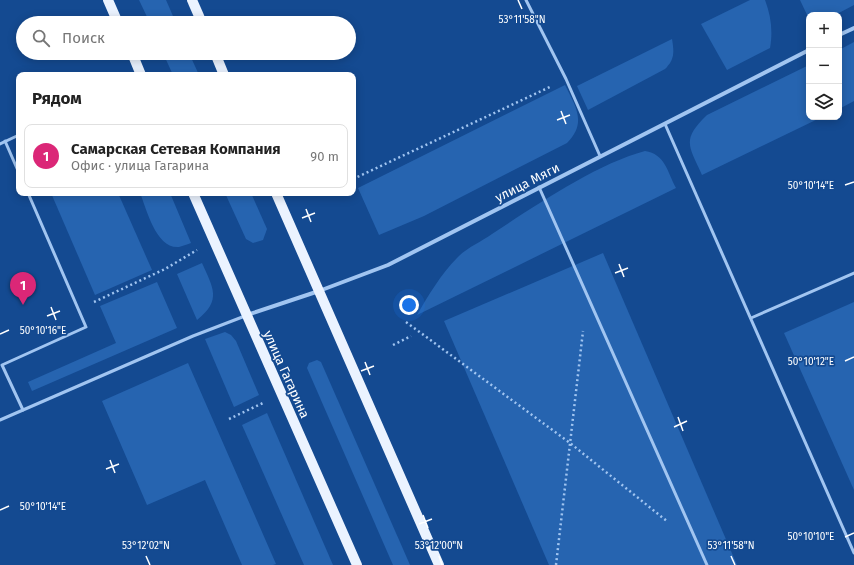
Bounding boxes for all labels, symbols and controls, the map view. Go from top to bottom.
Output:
map controls [806,12,842,120]
button: + [806,12,842,48]
text: 53°11'58"N [498,14,546,26]
search box [16,16,356,60]
icon: search [30,27,52,49]
text: Поиск [62,29,105,47]
button: − [806,48,842,84]
button: layers [806,84,842,120]
text: Рядом [32,88,82,109]
text: Самарская Сетевая Компания [71,140,281,158]
text: 1 [43,149,49,164]
text: 90 m [310,149,339,164]
text: Офис · улица Гагарина [71,158,209,173]
street label: улица Мяги [492,160,562,205]
text: 50°10'14"E [788,180,834,192]
pin: 1 [10,272,36,305]
your location [399,295,419,315]
text: 50°10'16"E [20,325,66,337]
street label: улица Гагарина [260,328,313,420]
text: 50°10'12"E [788,356,834,368]
text: 50°10'14"E [20,501,66,513]
text: 50°10'10"E [788,531,834,543]
text: 53°12'02"N [122,540,170,552]
text: 53°12'00"N [415,540,463,552]
text: 53°11'58"N [707,540,755,552]

